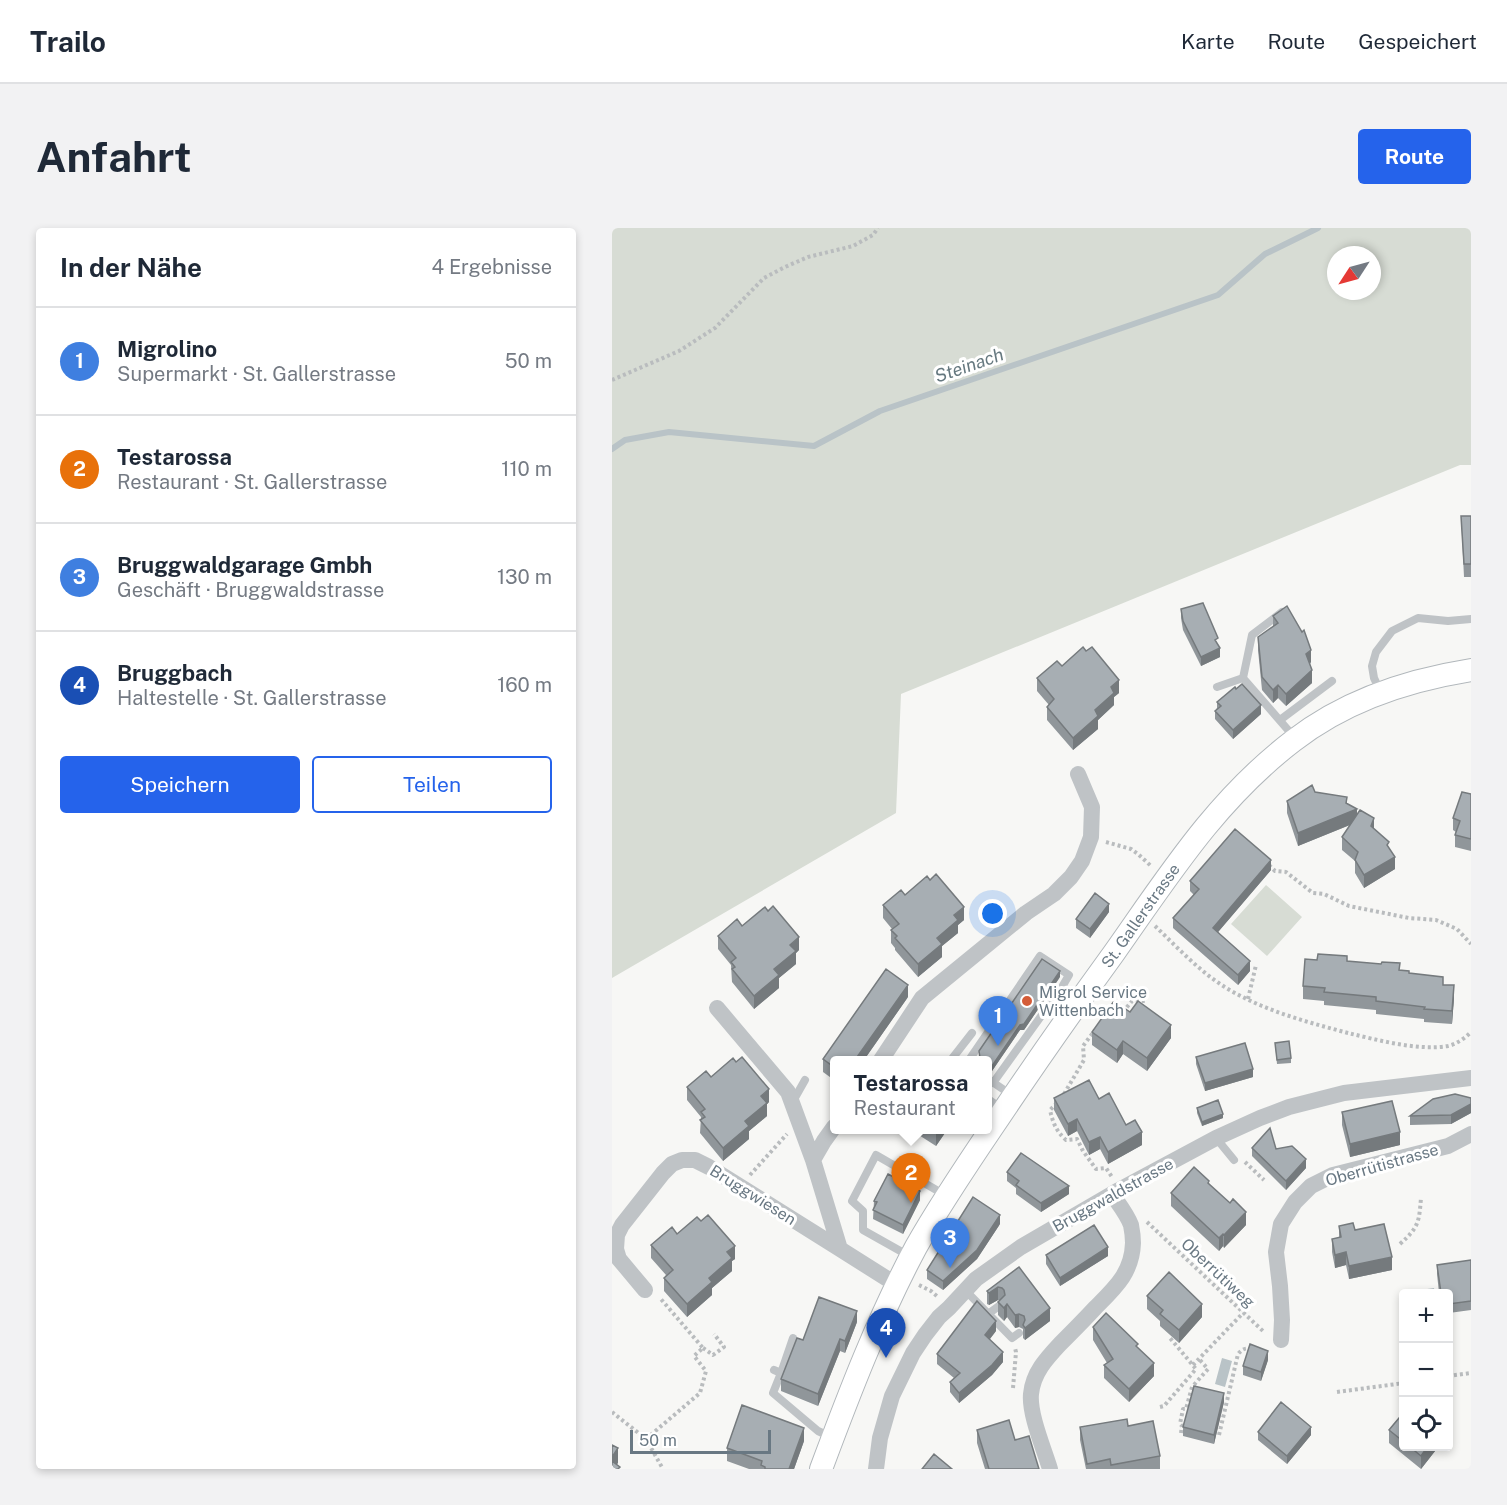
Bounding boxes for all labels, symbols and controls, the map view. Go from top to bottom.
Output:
text: Trailo [30,25,106,58]
text: Karte [1181,29,1235,54]
text: Route [1268,29,1325,54]
text: Gespeichert [1358,29,1477,54]
button: Route [1358,129,1471,184]
text: Anfahrt [36,132,192,181]
north arrow [1327,246,1381,300]
text: In der Nähe [60,252,202,283]
text: 4 Ergebnisse [432,255,552,279]
text: Migrolino [117,336,217,362]
water label: Steinach [932,343,1006,387]
text: 1 [75,349,84,373]
text: 50 m [505,349,552,373]
text: Supermarkt · St. Gallerstrasse [117,362,396,386]
text: Testarossa [117,444,232,470]
text: 2 [73,457,86,481]
text: 110 m [501,457,552,481]
text: Restaurant · St. Gallerstrasse [117,470,387,494]
text: Bruggwaldgarage Gmbh [117,552,372,578]
text: 3 [73,565,86,589]
text: 130 m [497,565,552,589]
text: Geschäft · Bruggwaldstrasse [117,578,384,602]
text: Bruggbach [117,660,232,686]
text: 4 [73,673,86,697]
text: 160 m [497,673,552,697]
text: Haltestelle · St. Gallerstrasse [117,686,387,710]
button: Speichern [60,756,300,813]
button: Teilen [312,756,552,813]
street label: St. Gallerstrasse [1097,860,1184,971]
your location [978,899,1007,928]
place label: Migrol Service Wittenbach [1039,983,1147,1020]
marker: Migrol Service Wittenbach [1020,994,1034,1008]
pin: 1 [978,996,1018,1046]
popup [830,1056,992,1134]
text: Testarossa [854,1070,968,1096]
text: Restaurant [854,1096,956,1120]
street label: Oberrütistrasse [1323,1140,1441,1190]
pin: 2 [892,1154,930,1203]
street label: Bruggwaldstrasse [1049,1154,1177,1236]
street label: Bruggwiesen [706,1161,800,1229]
pin: 3 [930,1218,970,1268]
street label: Oberrütiweg [1177,1234,1259,1312]
map controls [1399,1289,1453,1451]
button: + [1399,1289,1453,1343]
pin: 4 [866,1308,906,1358]
button: − [1399,1343,1453,1397]
button: locate [1399,1397,1453,1451]
scale bar [630,1427,771,1454]
text: 50 m [639,1431,677,1450]

